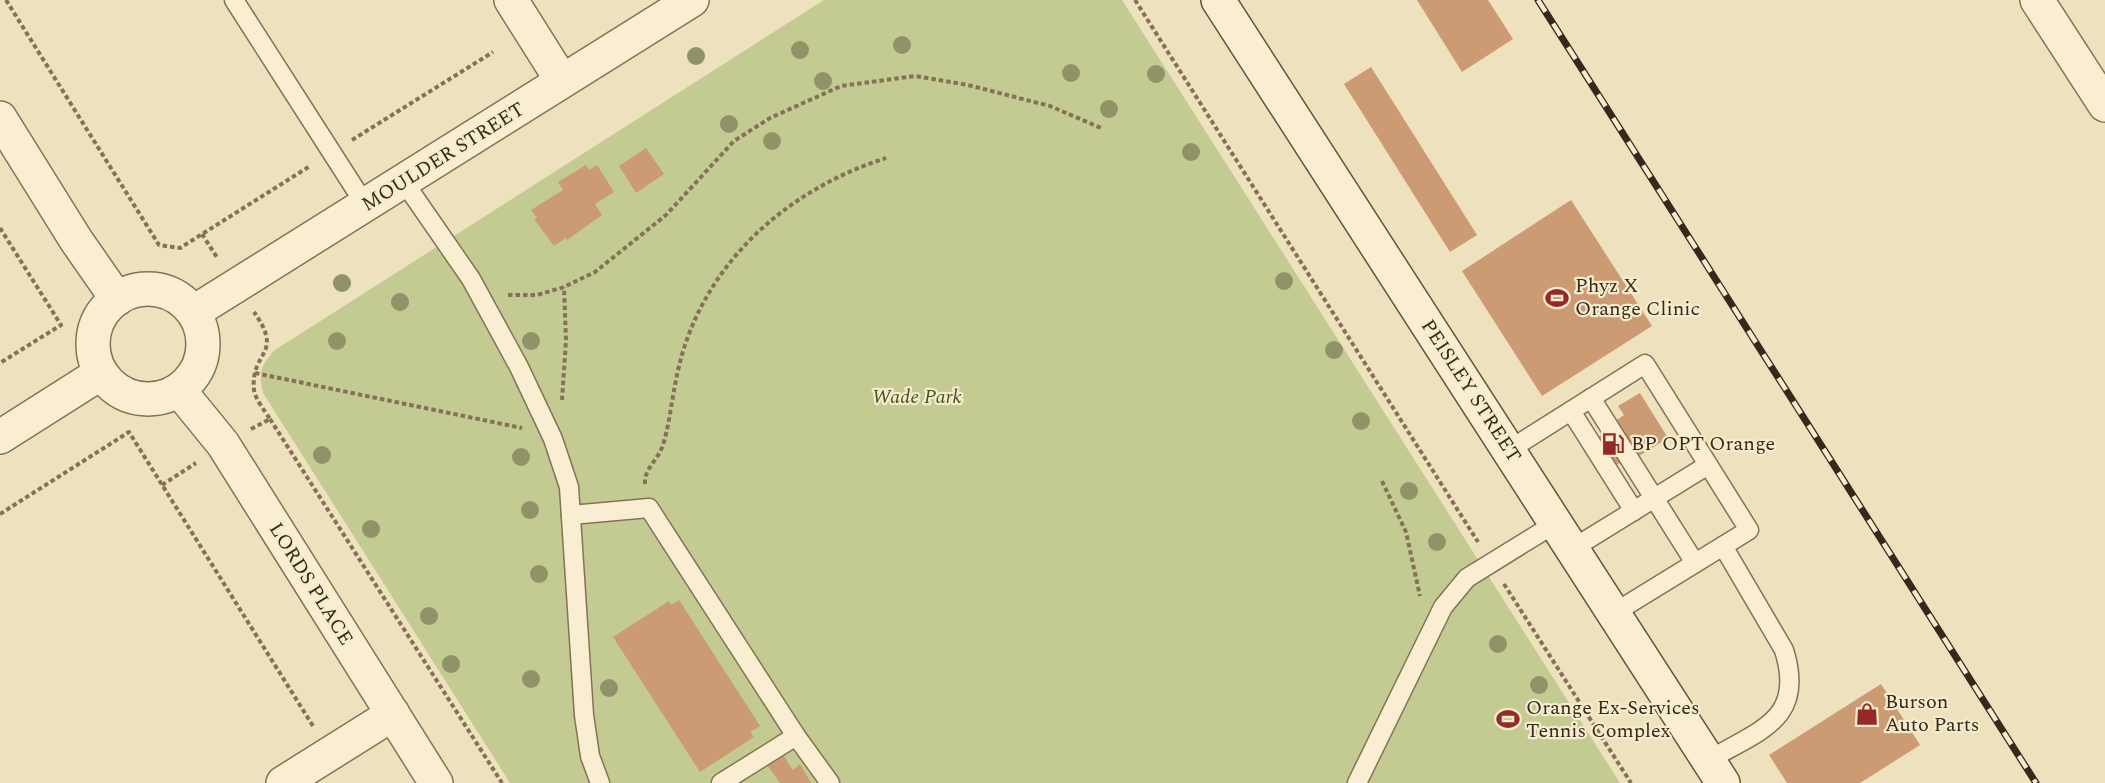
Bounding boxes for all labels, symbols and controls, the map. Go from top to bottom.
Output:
street label: MOULDER STREET [356,95,530,219]
place label: Phyz X Orange Clinic [1575,271,1700,324]
sports icon: Phyz X Orange Clinic [1544,285,1570,311]
street label: PEISLEY STREET [1413,313,1529,469]
park label: Wade Park [872,382,963,412]
place label: BP OPT Orange [1631,429,1775,459]
fuel station icon: BP OPT Orange [1600,431,1626,457]
street label: LORDS PLACE [261,517,361,651]
place label: Burson Auto Parts [1885,687,1980,740]
place label: Orange Ex-Services Tennis Complex [1526,693,1700,746]
shop icon: Burson Auto Parts [1854,701,1880,727]
sports icon: Orange Ex-Services Tennis Complex [1495,706,1521,732]

